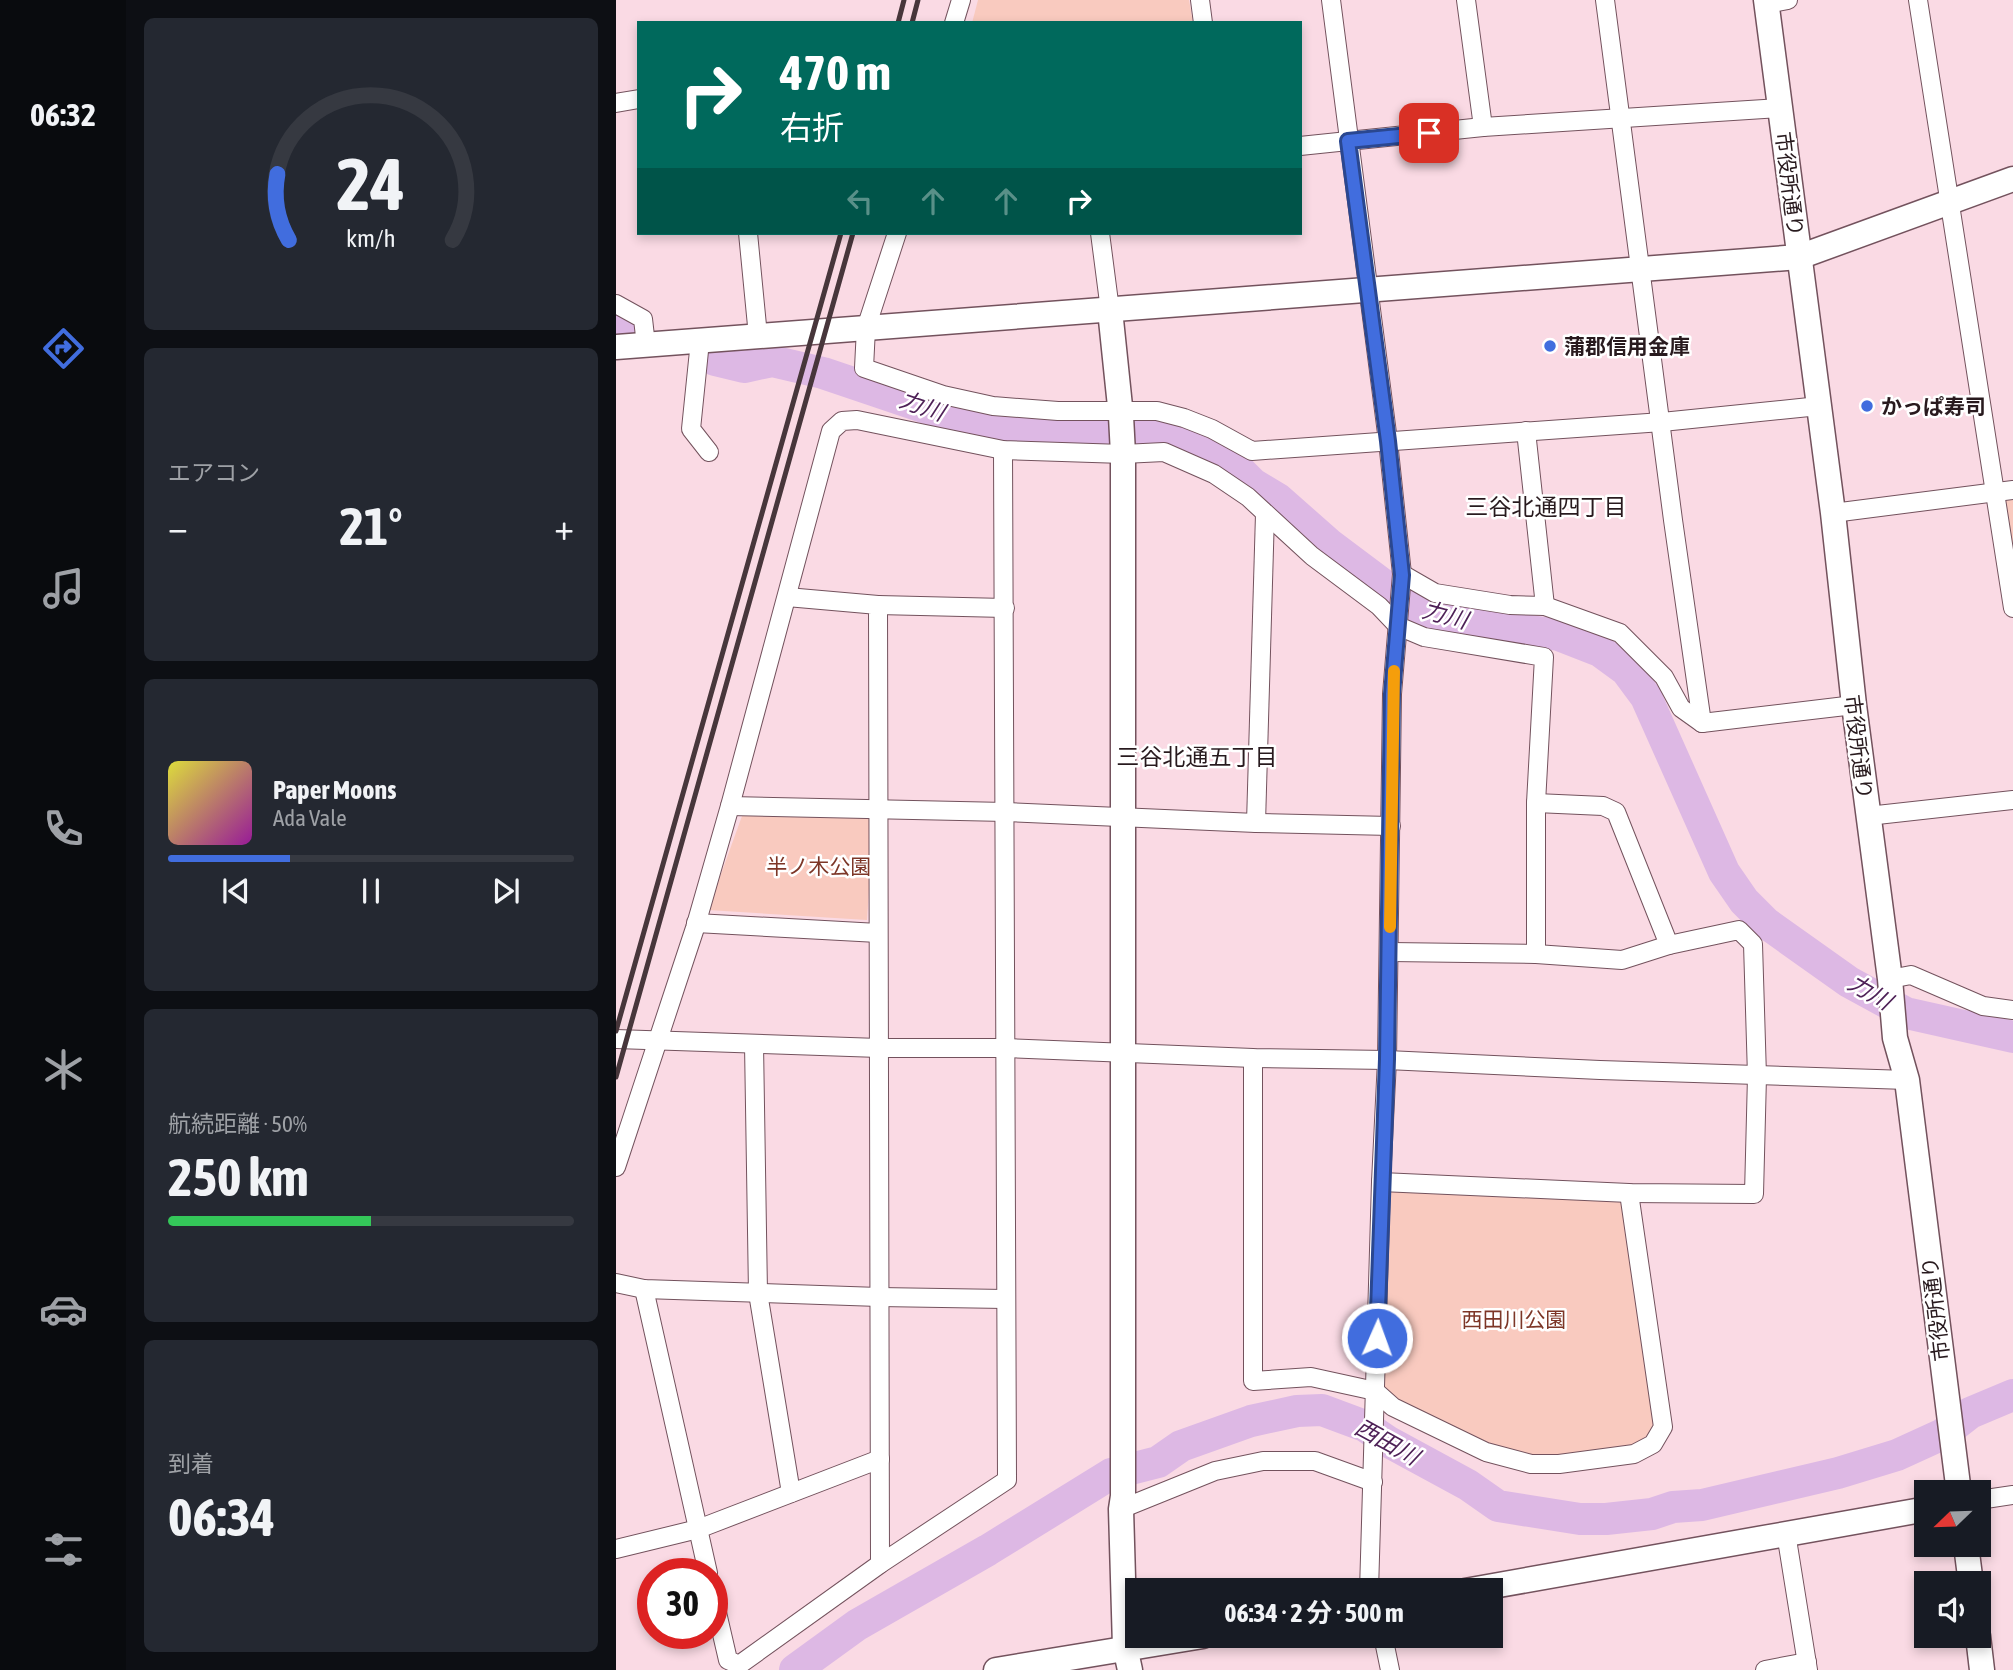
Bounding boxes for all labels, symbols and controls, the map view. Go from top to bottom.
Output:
text: 470 m [780,44,891,100]
icon: right [665,49,756,140]
text: 06:32 [30,96,96,133]
pin [1399,103,1459,163]
text: 右折 [780,109,844,146]
icon: arrive [1410,114,1448,152]
street label: 市役所通り [1772,130,1808,238]
text: 24 [337,143,405,226]
icon: left [841,182,879,220]
icon: ahead [914,182,952,220]
icon: ahead [987,182,1025,220]
icon: right [1060,182,1098,220]
text: km/h [346,224,396,252]
icon: directions [39,324,88,373]
place label: 蒲郡信用金庫 [1564,334,1690,358]
marker: 蒲郡信用金庫 [1542,338,1558,354]
water label: 力川 [896,386,951,427]
place label: かっぱ寿司 [1881,394,1986,418]
marker: かっぱ寿司 [1859,398,1875,414]
text: エアコン [168,460,260,486]
district label: 三谷北通四丁目 [1466,494,1627,520]
text: 21° [339,496,403,556]
text: − [168,505,188,548]
text: + [554,505,574,548]
icon: music [39,564,88,613]
water label: 力川 [1419,596,1473,634]
street label: 市役所通り [1841,693,1877,801]
district label: 三谷北通五丁目 [1117,744,1278,770]
text: Paper Moons [273,775,396,805]
icon: phone [39,804,88,853]
text: Ada Vale [273,805,347,831]
park label: 半ノ木公園 [767,854,872,878]
icon: previous [217,872,255,910]
icon: pause [352,872,390,910]
icon: next [487,872,525,910]
water label: 力川 [1844,969,1899,1016]
icon: climate [39,1045,88,1094]
text: 航続距離 · 50% [168,1111,307,1137]
text: 250 km [168,1147,309,1207]
street label: 市役所通り [1917,1255,1953,1363]
icon: car [39,1285,88,1334]
position arrow [1340,1301,1414,1375]
park label: 西田川公園 [1462,1307,1567,1331]
water label: 西田川 [1351,1414,1426,1472]
text: 到着 [168,1451,214,1477]
north arrow [1914,1480,1992,1558]
map controls [1914,1480,1991,1648]
text: 06:34 [168,1487,275,1547]
icon: filters [39,1525,88,1574]
speed limit sign: 30 [637,1558,728,1649]
button: sound [1914,1571,1991,1648]
text: 06:34 · 2 分 · 500 m [1224,1598,1404,1628]

